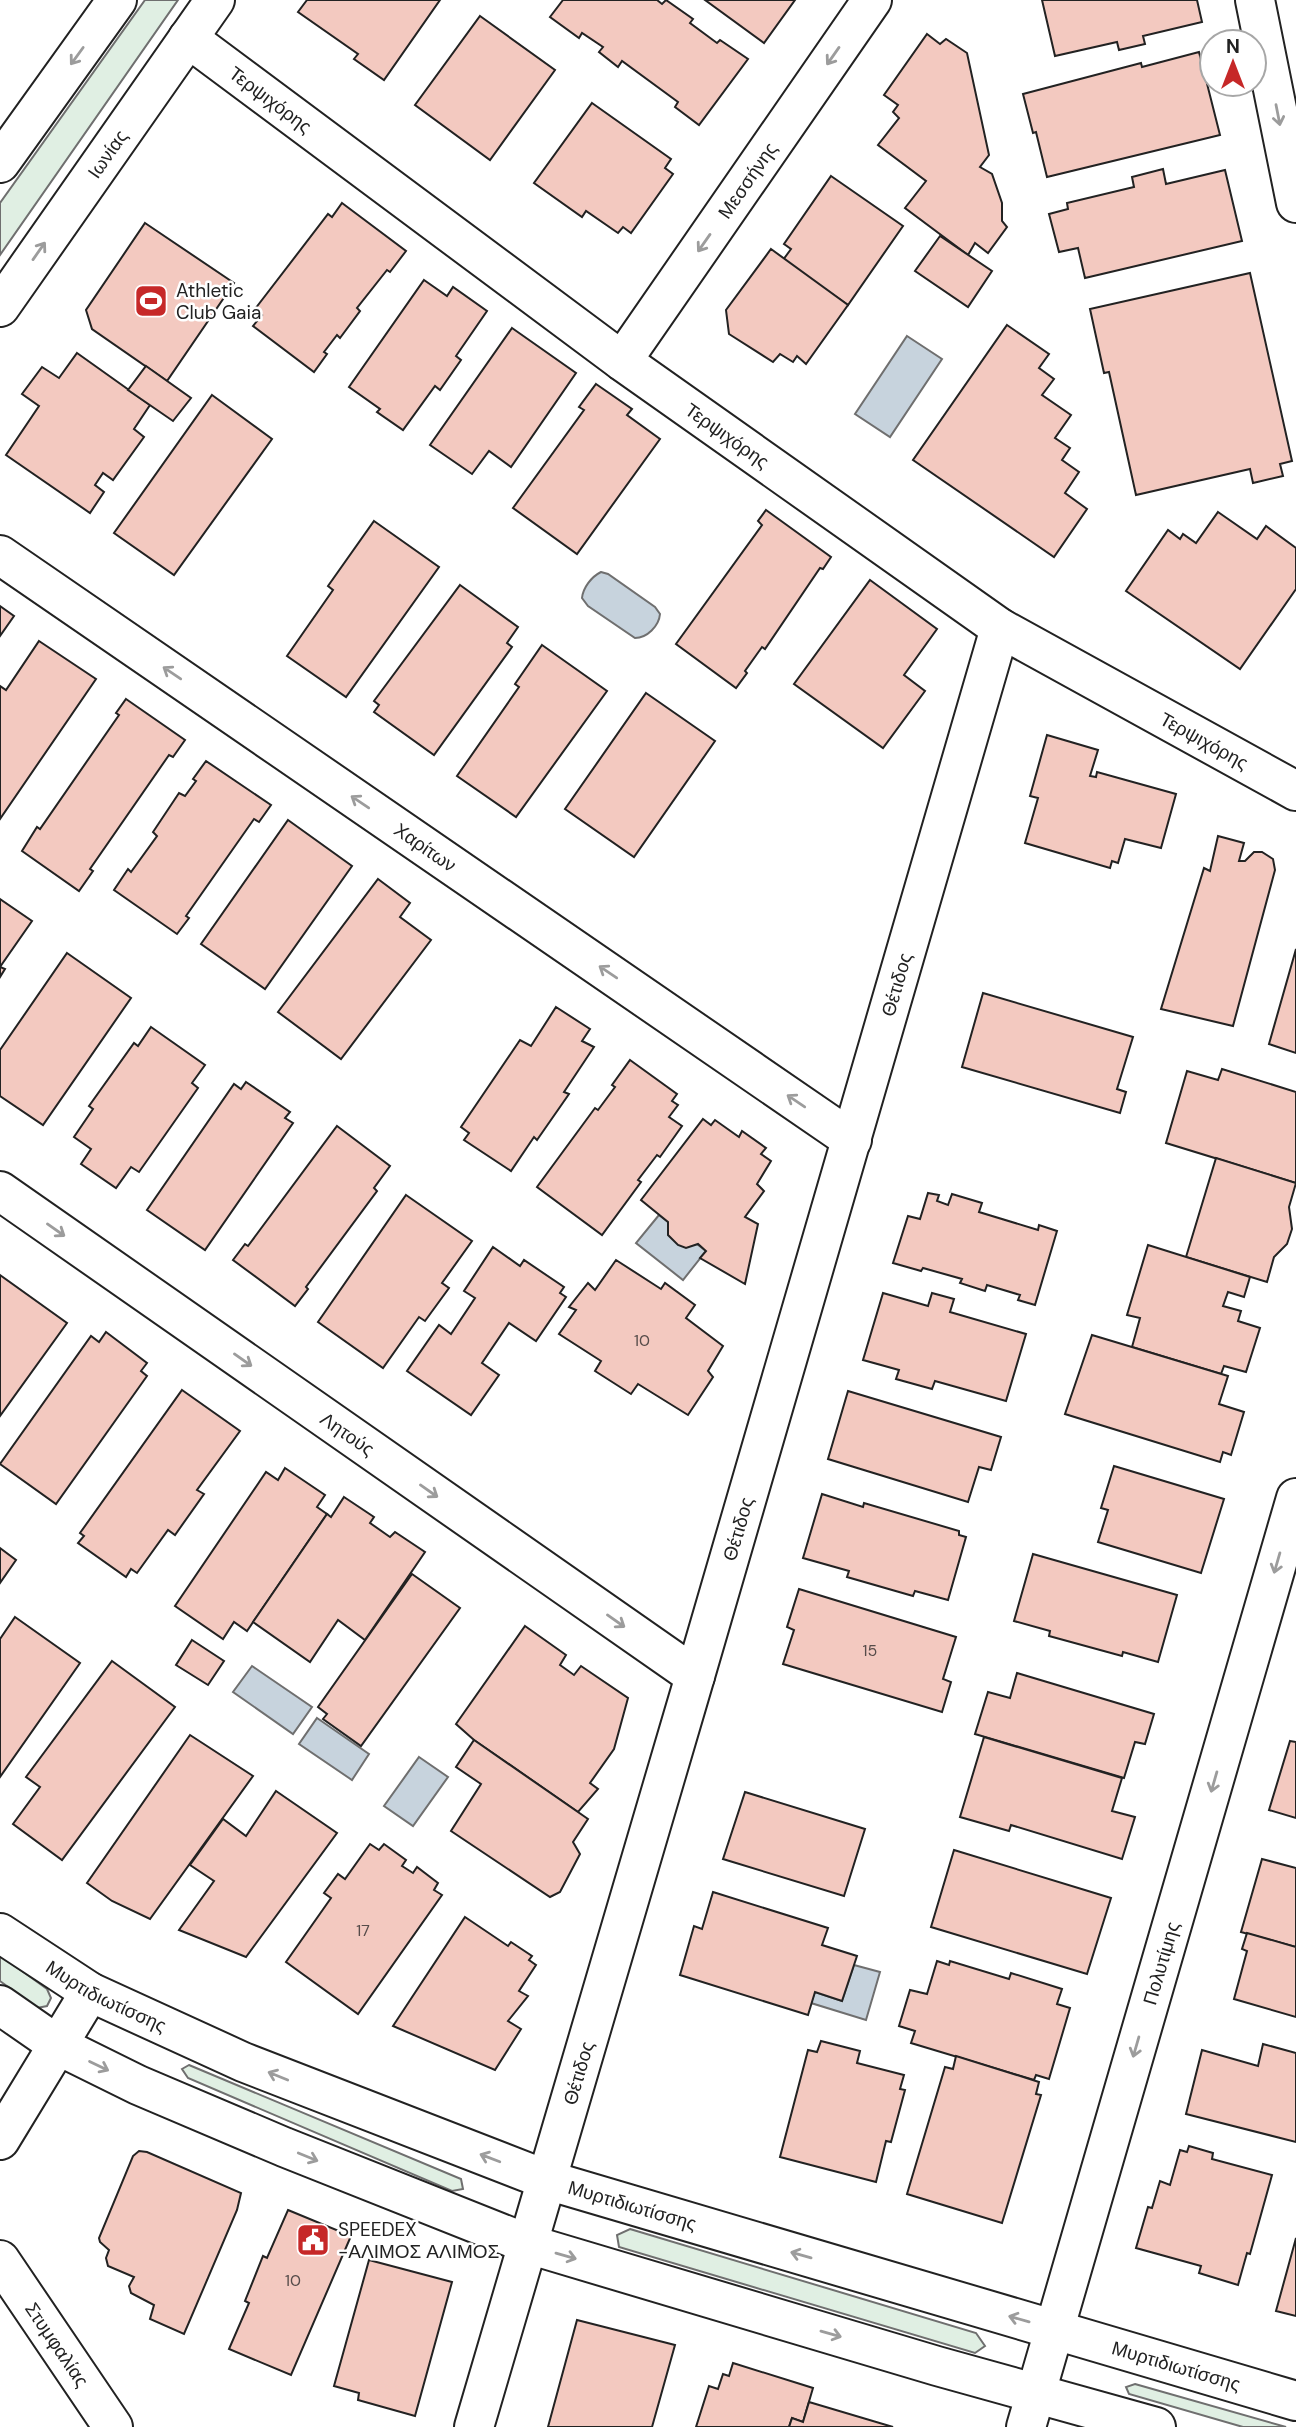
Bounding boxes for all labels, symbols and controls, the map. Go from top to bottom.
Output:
north arrow [1198,28,1268,98]
text: N [1226,34,1240,59]
one-way arrow [70,46,84,65]
one-way arrow [826,46,840,65]
street label: Τερψιχόρης [224,60,317,139]
one-way arrow [1272,103,1286,126]
street label: Ιωνίας [82,125,133,183]
street label: Μεσσήνης [712,137,782,223]
one-way arrow [697,233,711,252]
one-way arrow [32,242,46,261]
place label: Athletic Club Gaia [176,278,261,325]
sports icon: Athletic Club Gaia [132,282,170,320]
street label: Τερψιχόρης [680,397,774,474]
one-way arrow [163,666,183,680]
street label: Τερψιχόρης [1156,706,1253,775]
one-way arrow [351,795,370,809]
street label: Χαρίτων [389,817,461,877]
street label: Θέτιδος [875,950,917,1019]
one-way arrow [599,965,618,979]
one-way arrow [787,1094,806,1108]
one-way arrow [46,1223,65,1237]
house number: 10 [634,1330,650,1351]
one-way arrow [233,1353,252,1368]
street label: Λητούς [316,1406,380,1461]
one-way arrow [419,1484,438,1498]
street label: Θέτιδος [717,1494,759,1564]
one-way arrow [1270,1551,1283,1574]
one-way arrow [606,1614,625,1628]
house number: 15 [863,1640,877,1661]
one-way arrow [1206,1770,1219,1792]
street label: Πολυτίμης [1137,1918,1185,2008]
house number: 17 [356,1920,370,1941]
street label: Μυρτιδιωτίσσης [41,1954,171,2038]
one-way arrow [1129,2036,1142,2058]
street label: Θέτιδος [557,2038,599,2108]
one-way arrow [88,2060,109,2073]
one-way arrow [268,2068,290,2081]
one-way arrow [296,2151,318,2164]
one-way arrow [480,2151,502,2163]
street label: Μυρτιδιωτίσσης [565,2174,700,2236]
place label: SPEEDEX -ΑΛΙΜΟΣ ΑΛΙΜΟΣ [338,2217,499,2264]
public building icon: SPEEDEX -ΑΛΙΜΟΣ ΑΛΙΜΟΣ [294,2221,332,2259]
one-way arrow [790,2247,812,2260]
one-way arrow [555,2250,577,2263]
house number: 10 [285,2270,301,2291]
street label: Στυμφαλίας [20,2297,95,2392]
one-way arrow [1008,2311,1030,2324]
one-way arrow [820,2329,842,2342]
street label: Μυρτιδιωτίσσης [1109,2335,1243,2396]

